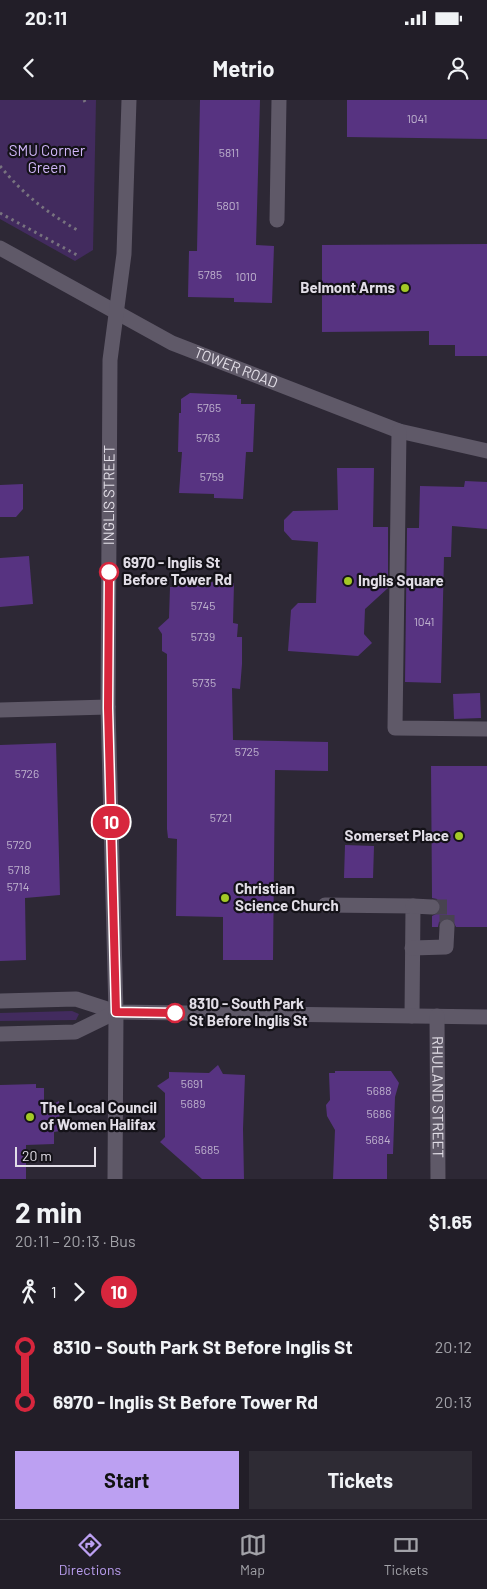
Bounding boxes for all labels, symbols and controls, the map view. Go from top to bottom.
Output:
text: 20:11 [25,6,67,29]
icon: back [15,54,43,82]
icon: person [444,54,472,82]
text: Metrio [212,55,275,81]
house number: 1041 [407,111,427,125]
park label: SMU Corner Green [9,141,86,176]
house number: 5811 [219,145,239,159]
house number: 5801 [216,198,240,212]
house number: 5785 [198,267,222,281]
house number: 1010 [235,269,257,283]
place label: Belmont Arms [300,278,395,296]
marker: Belmont Arms [399,282,411,294]
street label: TOWER ROAD [192,342,281,391]
house number: 5765 [197,400,221,414]
house number: 5763 [196,430,220,444]
street label: INGLIS STREET [99,445,118,545]
house number: 5759 [200,469,224,483]
place label: 6970 - Inglis St Before Tower Rd [123,553,232,588]
marker: 6970 - Inglis St Before Tower Rd [99,562,119,582]
place label: Inglis Square [358,571,444,589]
marker: Inglis Square [342,575,354,587]
house number: 5745 [191,598,215,612]
house number: 1041 [414,614,434,628]
house number: 5739 [191,629,215,643]
house number: 5735 [192,675,216,689]
house number: 5725 [235,744,259,758]
house number: 5726 [15,766,39,780]
line badge: 10 [88,806,134,838]
house number: 5721 [210,810,232,824]
text: 10 [103,811,119,833]
place label: Somerset Place [344,826,449,844]
marker: Somerset Place [453,830,465,842]
house number: 5720 [6,837,32,851]
house number: 5718 [8,862,30,876]
house number: 5714 [7,879,29,893]
place label: Christian Science Church [235,879,339,914]
marker: Christian Science Church [219,892,231,904]
place label: 8310 - South Park St Before Inglis St [189,994,308,1029]
marker: 8310 - South Park St Before Inglis St [165,1003,185,1023]
street label: RHULAND STREET [429,1036,448,1158]
house number: 5691 [181,1076,203,1090]
house number: 5688 [367,1083,391,1097]
house number: 5689 [181,1096,205,1110]
place label: The Local Council of Women Halifax [40,1098,157,1133]
house number: 5686 [367,1106,391,1120]
marker: The Local Council of Women Halifax [24,1111,36,1123]
house number: 5684 [365,1132,391,1146]
house number: 5685 [195,1142,219,1156]
scale bar [15,1144,96,1167]
text: 20 m [22,1147,52,1164]
text: 2 min [15,1195,82,1229]
text: $1.65 [429,1210,472,1233]
text: 20:11 – 20:13 · Bus [15,1231,136,1250]
icon: walk [15,1278,43,1306]
icon: forward [65,1278,93,1306]
text: 10 [111,1281,127,1303]
text: 1 [51,1282,57,1301]
text: 8310 - South Park St Before Inglis St [53,1335,353,1358]
text: 20:12 [435,1337,472,1356]
text: 6970 - Inglis St Before Tower Rd [53,1390,318,1413]
text: 20:13 [435,1392,472,1411]
button: Start [15,1451,239,1509]
button: Tickets [249,1451,472,1509]
tab: Directions [59,1531,121,1578]
tab: Map [239,1531,267,1578]
tab: Tickets [384,1531,428,1578]

